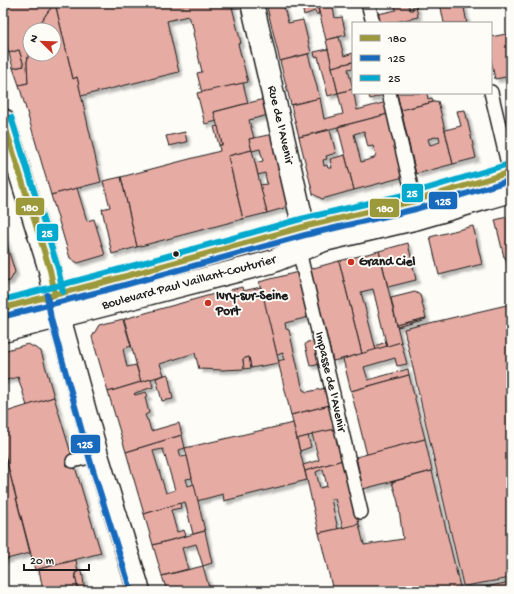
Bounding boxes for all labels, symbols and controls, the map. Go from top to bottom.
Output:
north arrow [22,22,62,62]
legend [352,22,492,94]
text: N [28,33,42,45]
text: 180 [387,33,406,47]
text: 125 [387,53,405,67]
text: 25 [388,73,400,87]
street label: Rue de l'Avenir [264,84,297,167]
line badge: 25 [401,183,424,203]
text: 25 [406,189,418,201]
line badge: 125 [428,191,458,210]
line badge: 180 [15,197,45,216]
text: 125 [434,197,451,209]
line badge: 180 [369,198,400,218]
text: 180 [21,203,39,215]
text: 180 [376,204,394,216]
line badge: 25 [36,223,59,242]
text: 25 [41,229,53,241]
unlabelled marker [171,249,181,259]
street label: Boulevard Paul Vaillant-Couturier [99,252,279,314]
place label: Grand Ciel [359,255,415,270]
marker: Grand Ciel [346,257,356,267]
place label: Ivry-sur-Seine Port [215,289,289,319]
marker: Ivry-sur-Seine Port [203,298,213,308]
street label: Impasse de l'Avenir [311,330,349,435]
line badge: 125 [70,434,101,454]
text: 125 [76,440,93,452]
scale bar [24,546,89,572]
text: 20 m [30,555,55,569]

